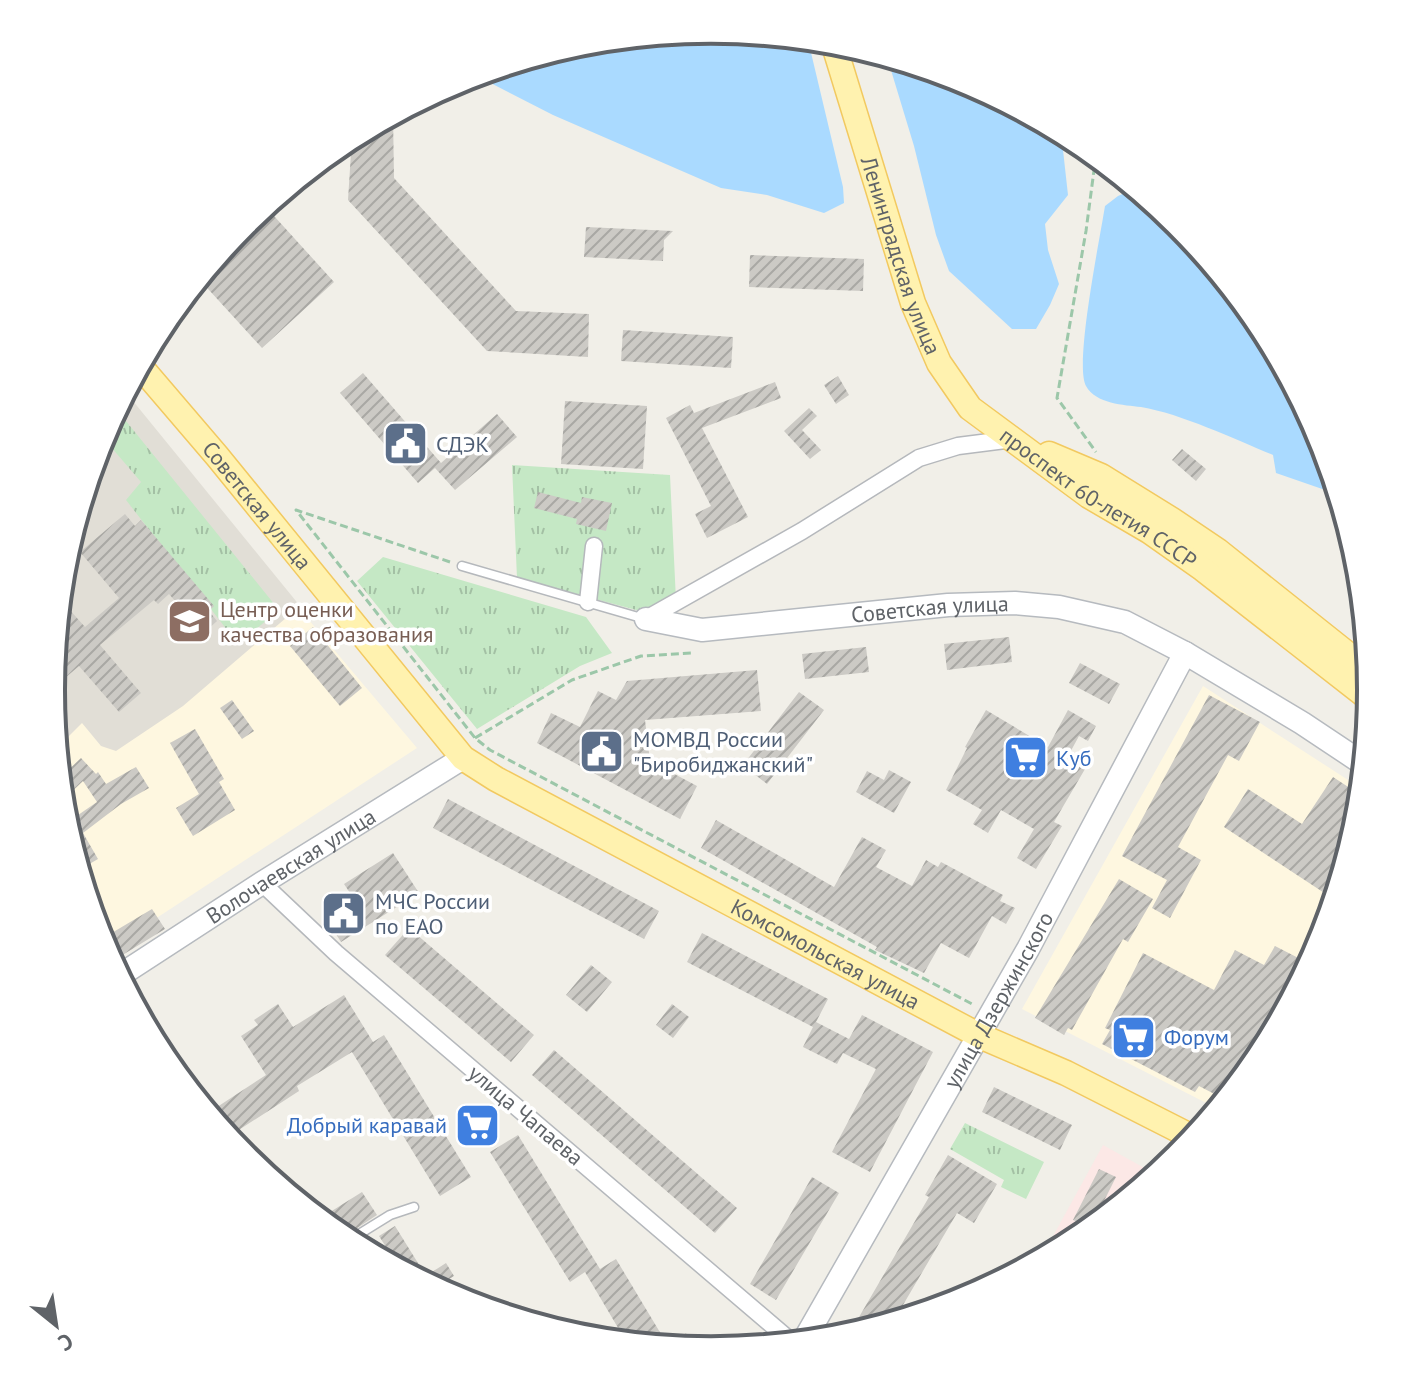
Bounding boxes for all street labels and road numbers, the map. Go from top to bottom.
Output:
street label: Ленинградская улица [855,152,948,359]
street label: проспект 60-летия СССР [994,421,1203,574]
street label: Советская улица [196,435,318,575]
street label: Советская улица [850,589,1009,629]
street label: Волочаевская улица [201,802,381,930]
street label: Комсомольская улица [726,892,925,1015]
street label: улица Дзержинского [937,907,1059,1093]
street label: улица Чапаева [463,1059,589,1171]

